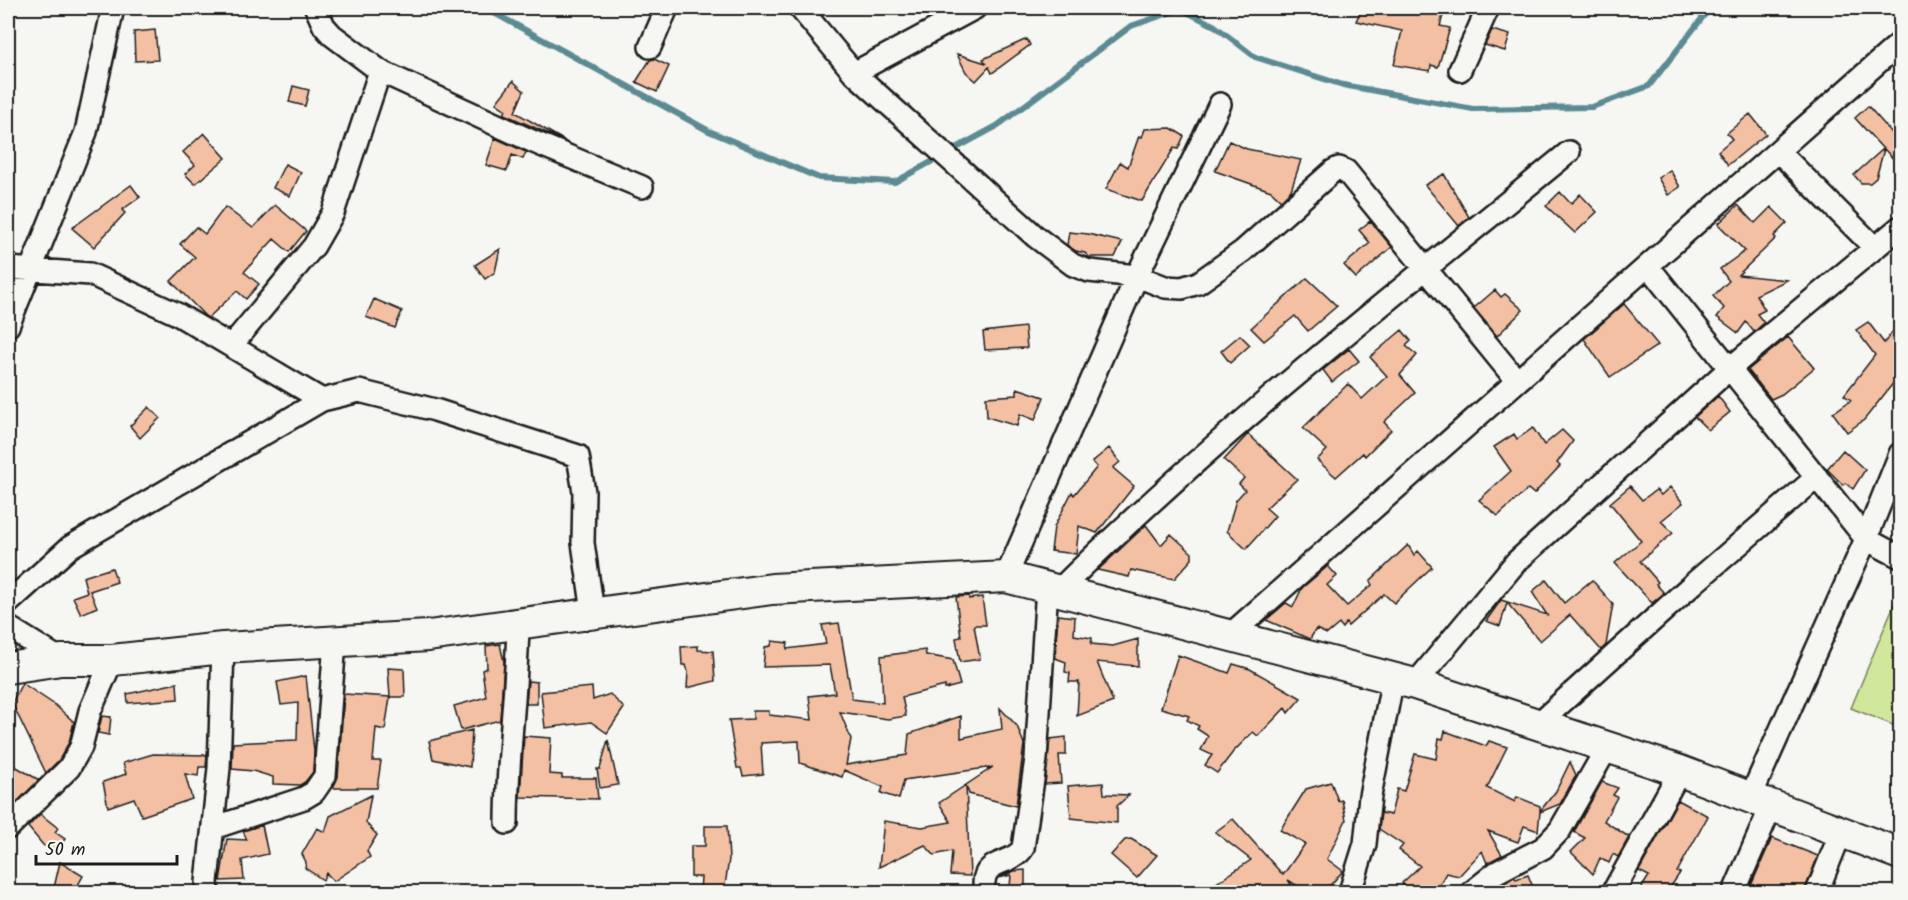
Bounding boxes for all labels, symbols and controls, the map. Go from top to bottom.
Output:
scale bar [36,828,177,866]
text: 50 m [45,836,85,865]

